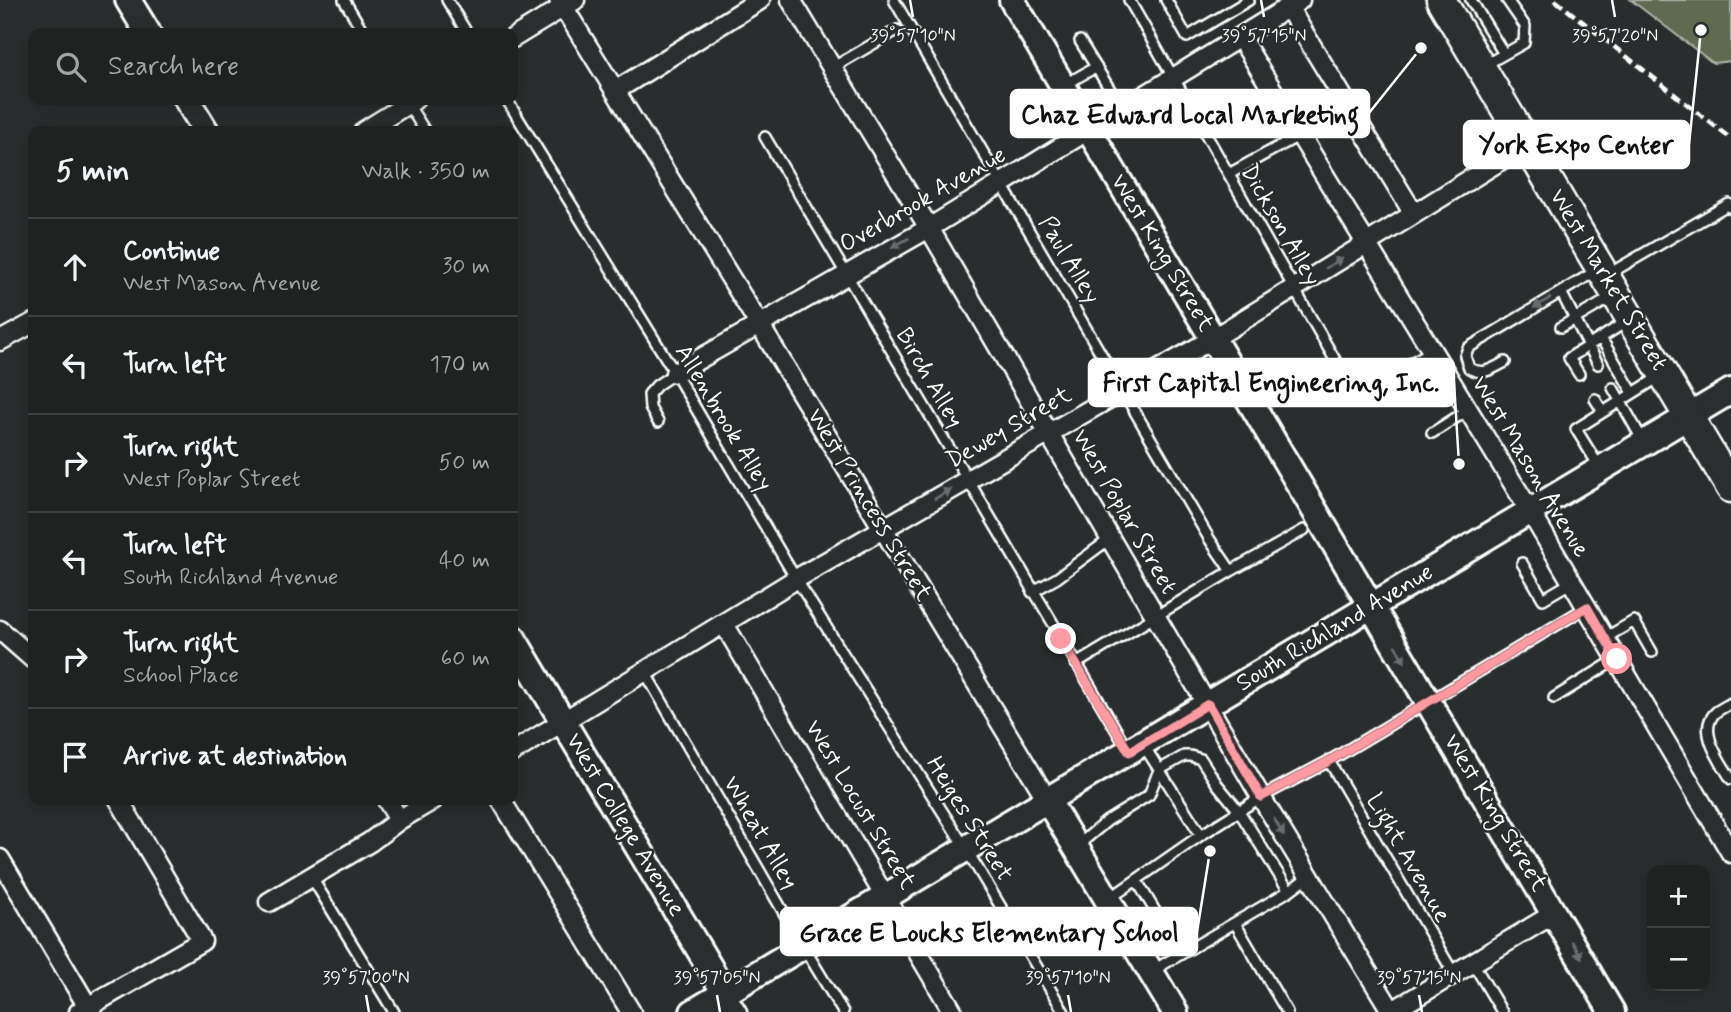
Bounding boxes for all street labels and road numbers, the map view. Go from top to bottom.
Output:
street label: Overbrook Avenue [834,140,1012,260]
street label: Dickson Alley [1233,159,1327,291]
street label: West King Street [1101,169,1221,338]
street label: West Market Street [1541,183,1675,377]
street label: Paul Alley [1031,210,1107,310]
street label: Birch Alley [888,322,970,434]
street label: Allenbrook Alley [667,339,779,497]
street label: West Mason Avenue [1464,371,1596,563]
street label: Dewey Street [941,380,1077,476]
street label: West Princess Street [799,403,939,607]
street label: West Poplar Street [1064,424,1184,600]
street label: South Richland Avenue [1231,557,1439,699]
street label: West Locust Street [797,715,923,895]
street label: West College Avenue [558,728,692,923]
street label: West King Street [1434,729,1554,898]
street label: Heiges Street [918,751,1020,887]
street label: Wheat Alley [715,771,805,895]
street label: Light Avenue [1356,788,1458,930]

